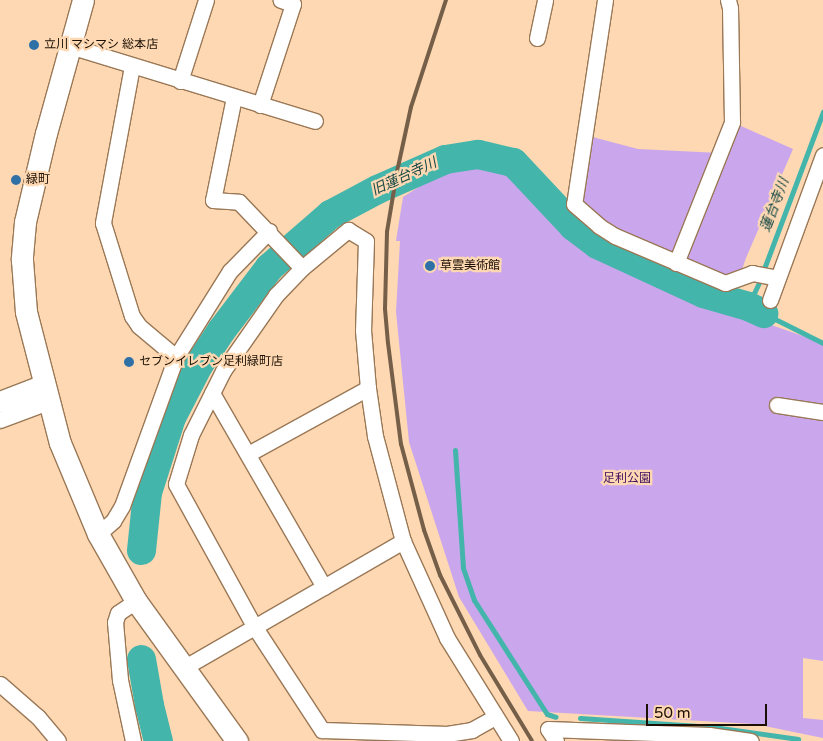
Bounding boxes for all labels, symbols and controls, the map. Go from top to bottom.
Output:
place label: 立川 マシマシ 総本店 [44,38,158,52]
marker: 立川 マシマシ 総本店 [28,39,40,51]
water label: 旧蓮台寺川 [369,155,439,199]
place label: 緑町 [26,173,50,187]
marker: 緑町 [10,174,22,186]
water label: 蓮台寺川 [757,176,793,234]
place label: 草雲美術館 [440,259,500,273]
marker: 草雲美術館 [424,260,436,272]
place label: セブンイレブン足利緑町店 [139,355,283,369]
marker: セブンイレブン足利緑町店 [123,356,135,368]
park label: 足利公園 [603,472,651,486]
scale bar [648,694,769,726]
text: 50 m [654,704,691,722]

